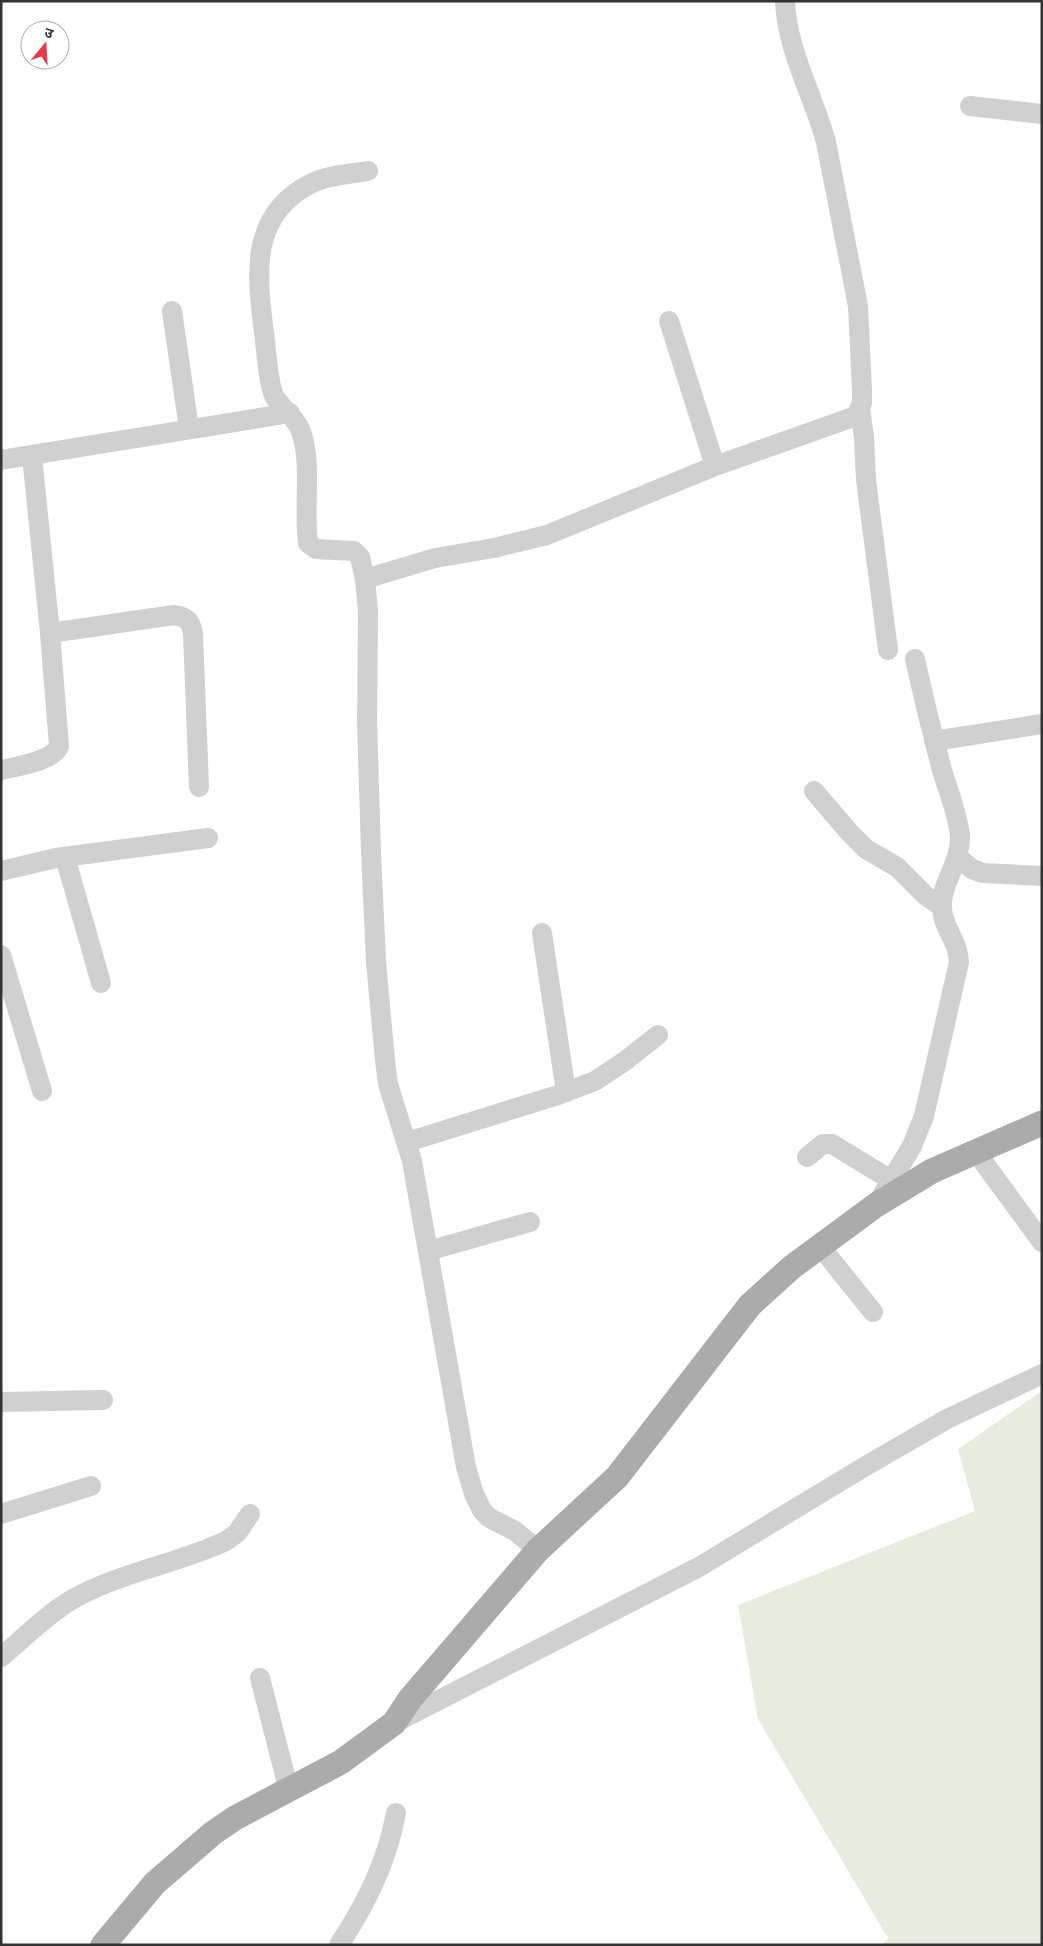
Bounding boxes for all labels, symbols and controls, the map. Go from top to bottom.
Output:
north arrow [20,20,70,70]
text: उ [43,24,56,42]

